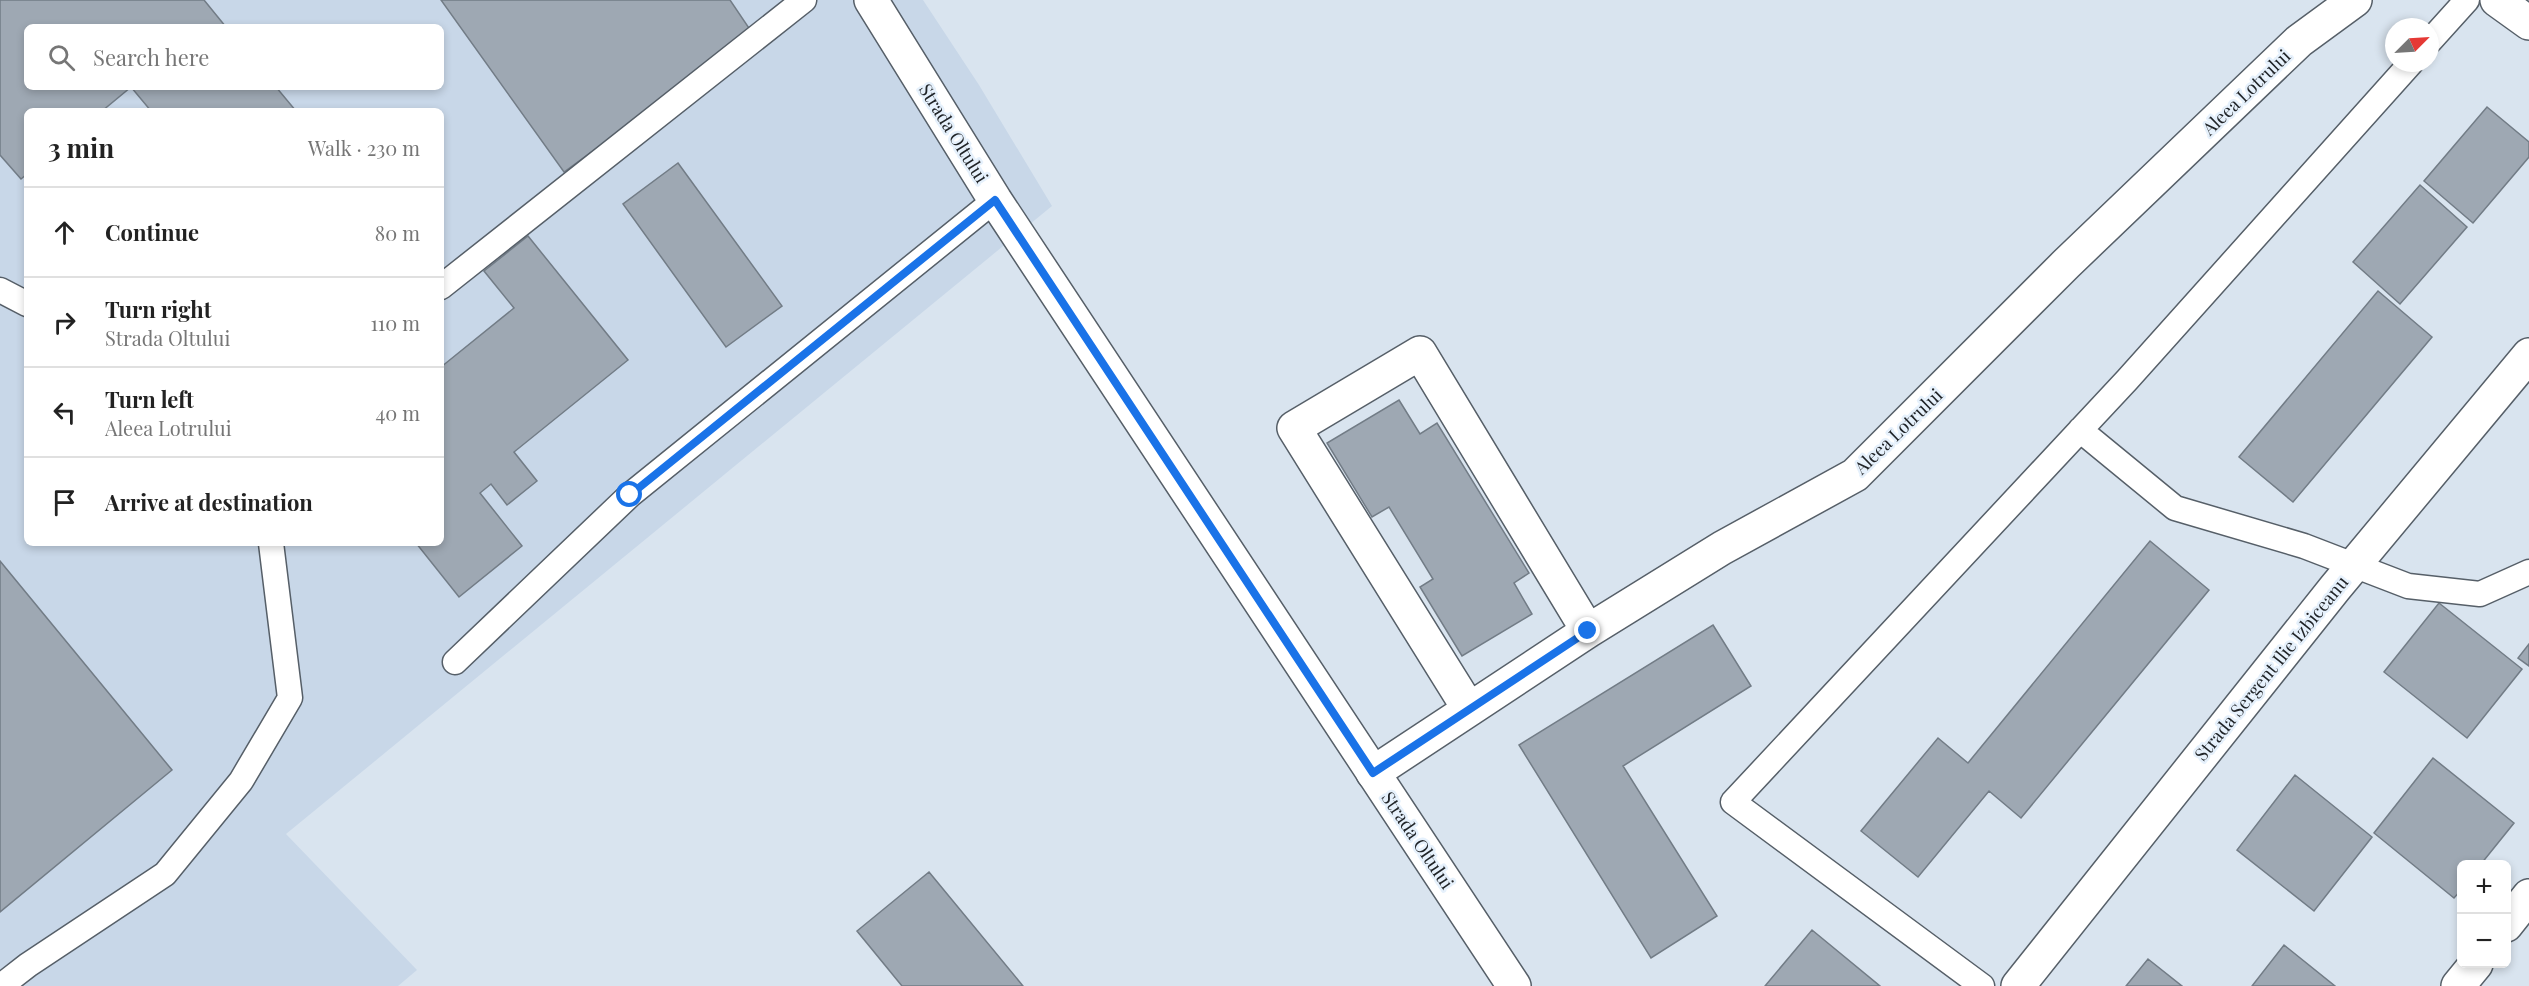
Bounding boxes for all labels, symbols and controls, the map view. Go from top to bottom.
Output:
north arrow [2385,18,2439,72]
search box [24,24,444,90]
icon: search [45,41,78,74]
text: Search here [93,42,209,72]
street label: Aleea Lotrului [2196,44,2295,141]
street label: Strada Oltului [914,79,994,187]
text: 3 min [48,130,114,165]
text: Walk · 230 m [308,134,420,161]
icon: ahead [48,216,81,249]
text: Continue [105,217,199,247]
text: 80 m [375,219,420,246]
text: Turn right [105,294,211,324]
icon: right [48,306,81,339]
text: 110 m [370,309,420,336]
text: Strada Oltului [105,324,230,351]
street label: Aleea Lotrului [1848,383,1947,480]
text: Turn left [105,384,194,414]
icon: left [48,396,81,429]
text: 40 m [375,399,420,426]
text: Aleea Lotrului [105,414,232,441]
route start [616,481,642,507]
icon: arrive [48,486,81,519]
text: Arrive at destination [105,487,313,517]
street label: Strada Sergent Ilie Izbiceanu [2189,570,2354,766]
route end [1574,617,1600,643]
street label: Strada Oltului [1377,787,1459,893]
map controls [2457,860,2511,968]
button: + [2457,860,2511,914]
button: − [2457,914,2511,968]

